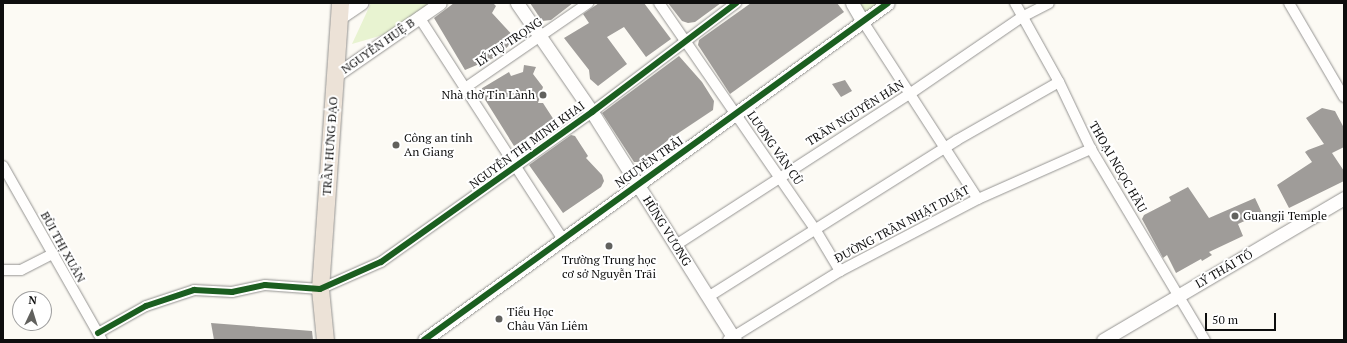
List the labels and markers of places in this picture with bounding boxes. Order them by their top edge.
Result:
place label: Nhà thờ Tin Lành [442,88,535,102]
marker: Nhà thờ Tin Lành [538,90,548,100]
place label: Công an tỉnh An Giang [404,131,472,159]
marker: Công an tỉnh An Giang [391,140,401,150]
place label: Guangji Temple [1243,209,1327,223]
marker: Guangji Temple [1230,211,1240,221]
marker: Trường Trung học cơ sở Nguyễn Trãi [604,241,614,251]
place label: Trường Trung học cơ sở Nguyễn Trãi [562,253,656,281]
place label: Tiểu Học Châu Văn Liêm [507,305,588,333]
marker: Tiểu Học Châu Văn Liêm [494,314,504,324]

